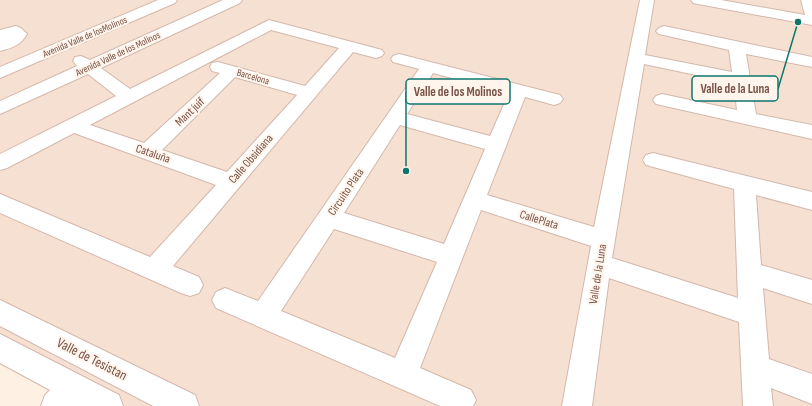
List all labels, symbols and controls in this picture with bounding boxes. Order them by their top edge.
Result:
street label: Avenida Valle de losMolinos [40,14,129,61]
street label: Avenida Valle de los Molinos [73,29,163,79]
street label: Barcelona [235,67,271,87]
callout: Valle de la Luna [692,76,778,101]
callout: Valle de los Molinos [406,79,510,104]
text: Valle de la Luna [700,81,770,97]
text: Valle de los Molinos [414,84,502,100]
street label: Mant juif [172,94,208,130]
street label: Calle Obsidiana [225,131,277,187]
street label: Cataluña [134,141,173,167]
street label: Circuito Plata [325,165,368,219]
street label: CallePlata [518,207,561,233]
street label: Valle de la Luna [586,243,610,305]
street label: Valle de Tesistan [54,334,130,384]

